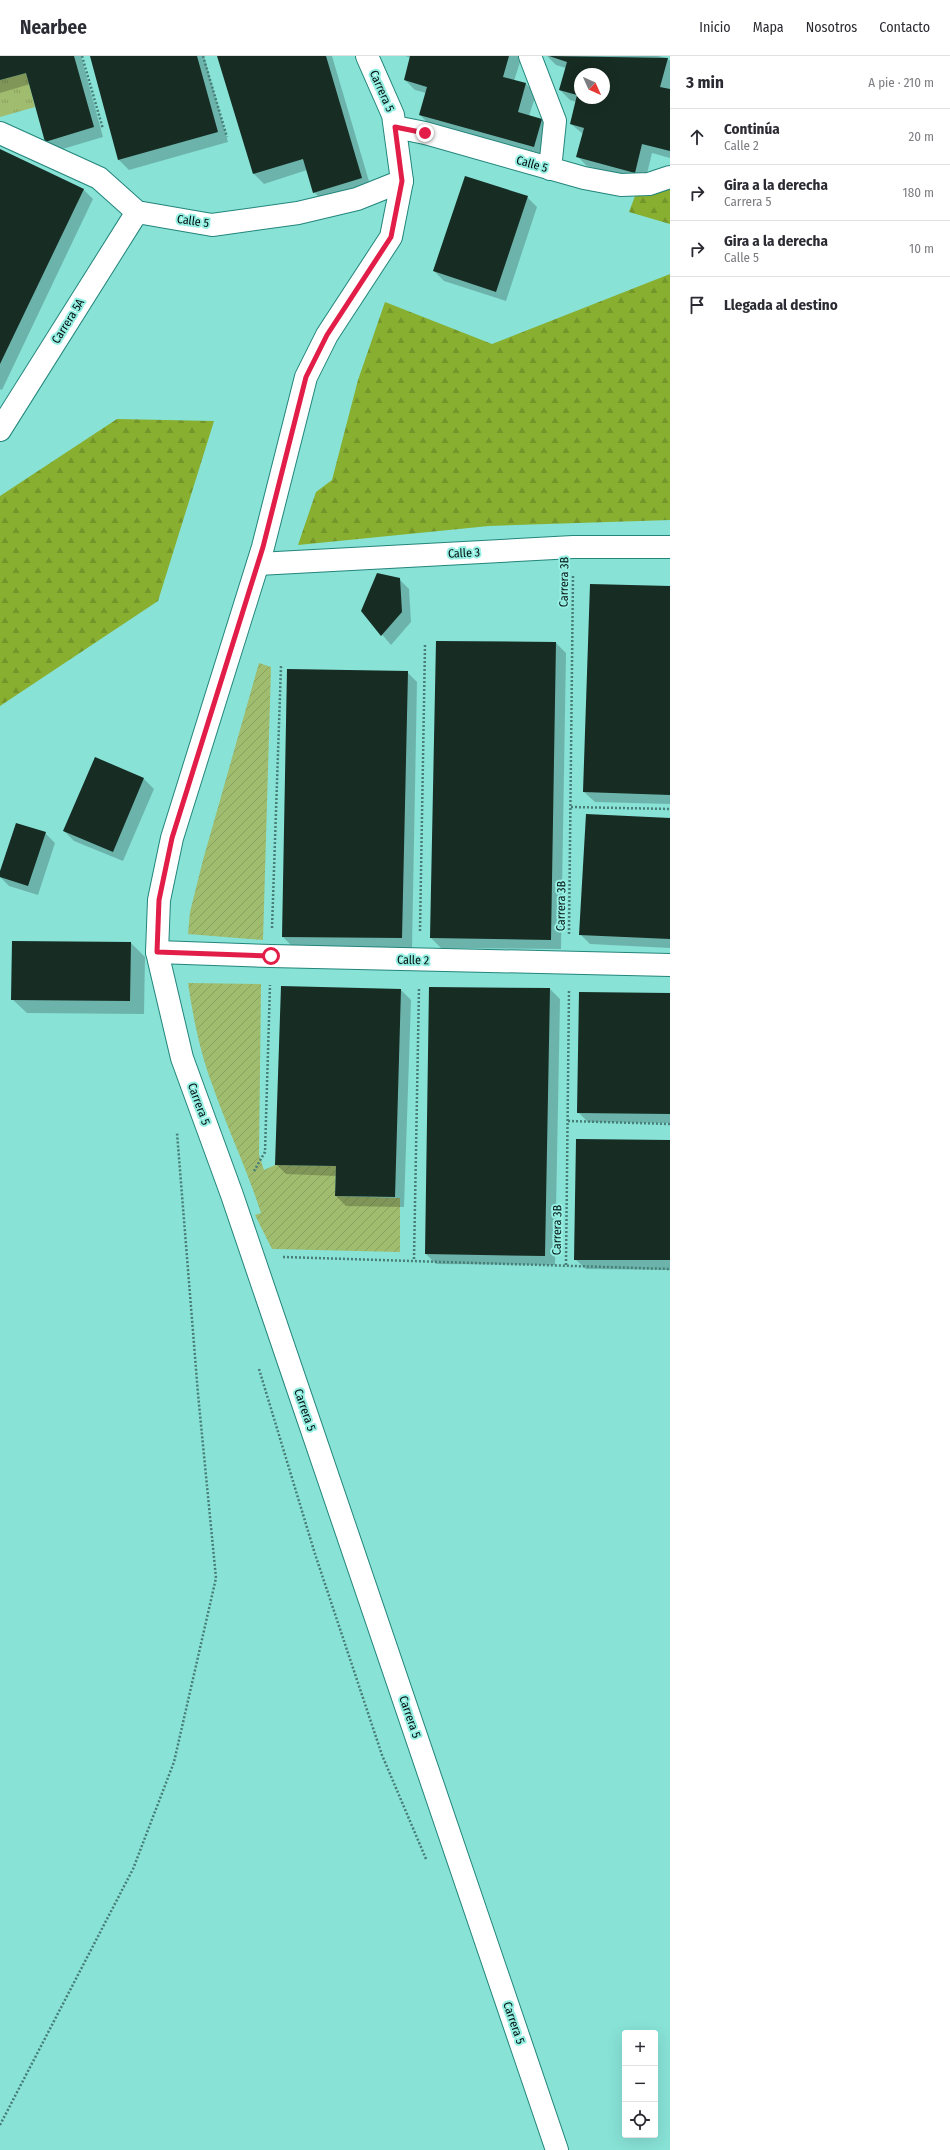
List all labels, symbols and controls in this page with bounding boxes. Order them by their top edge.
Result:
text: Nearbee [20,16,87,39]
text: Inicio [699,19,731,36]
text: Mapa [753,19,784,36]
text: Nosotros [806,19,857,36]
text: Contacto [879,19,930,36]
street label: Carrera 5 [367,68,398,114]
north arrow [574,68,610,104]
text: 3 min [686,72,724,93]
text: A pie · 210 m [868,75,934,90]
text: Continúa [724,120,780,138]
route end [416,124,434,142]
icon: ahead [686,126,708,148]
text: 20 m [908,129,934,144]
text: Calle 2 [724,138,759,153]
street label: Calle 5 [515,153,550,175]
text: Gira a la derecha [724,176,828,194]
icon: right [686,182,708,204]
text: 180 m [903,185,934,200]
text: Carrera 5 [724,194,772,209]
street label: Calle 5 [176,212,210,230]
text: Gira a la derecha [724,232,828,250]
icon: right [686,238,708,260]
text: 10 m [909,241,934,256]
text: Calle 5 [724,250,759,265]
icon: arrive [686,294,708,316]
street label: Carrera 5A [49,295,88,346]
text: Llegada al destino [724,296,838,314]
street label: Calle 3 [448,545,480,561]
street label: Carrera 3B [557,556,571,607]
street label: Carrera 3B [554,880,568,931]
route start [262,947,280,965]
street label: Calle 2 [397,953,429,967]
street label: Carrera 5 [185,1081,213,1127]
street label: Carrera 3B [550,1204,564,1255]
street label: Carrera 5 [291,1387,319,1433]
street label: Carrera 5 [396,1694,424,1740]
street label: Carrera 5 [500,2000,528,2046]
map controls [622,2030,658,2138]
button: + [622,2030,658,2066]
button: − [622,2066,658,2102]
button: locate [622,2102,658,2138]

